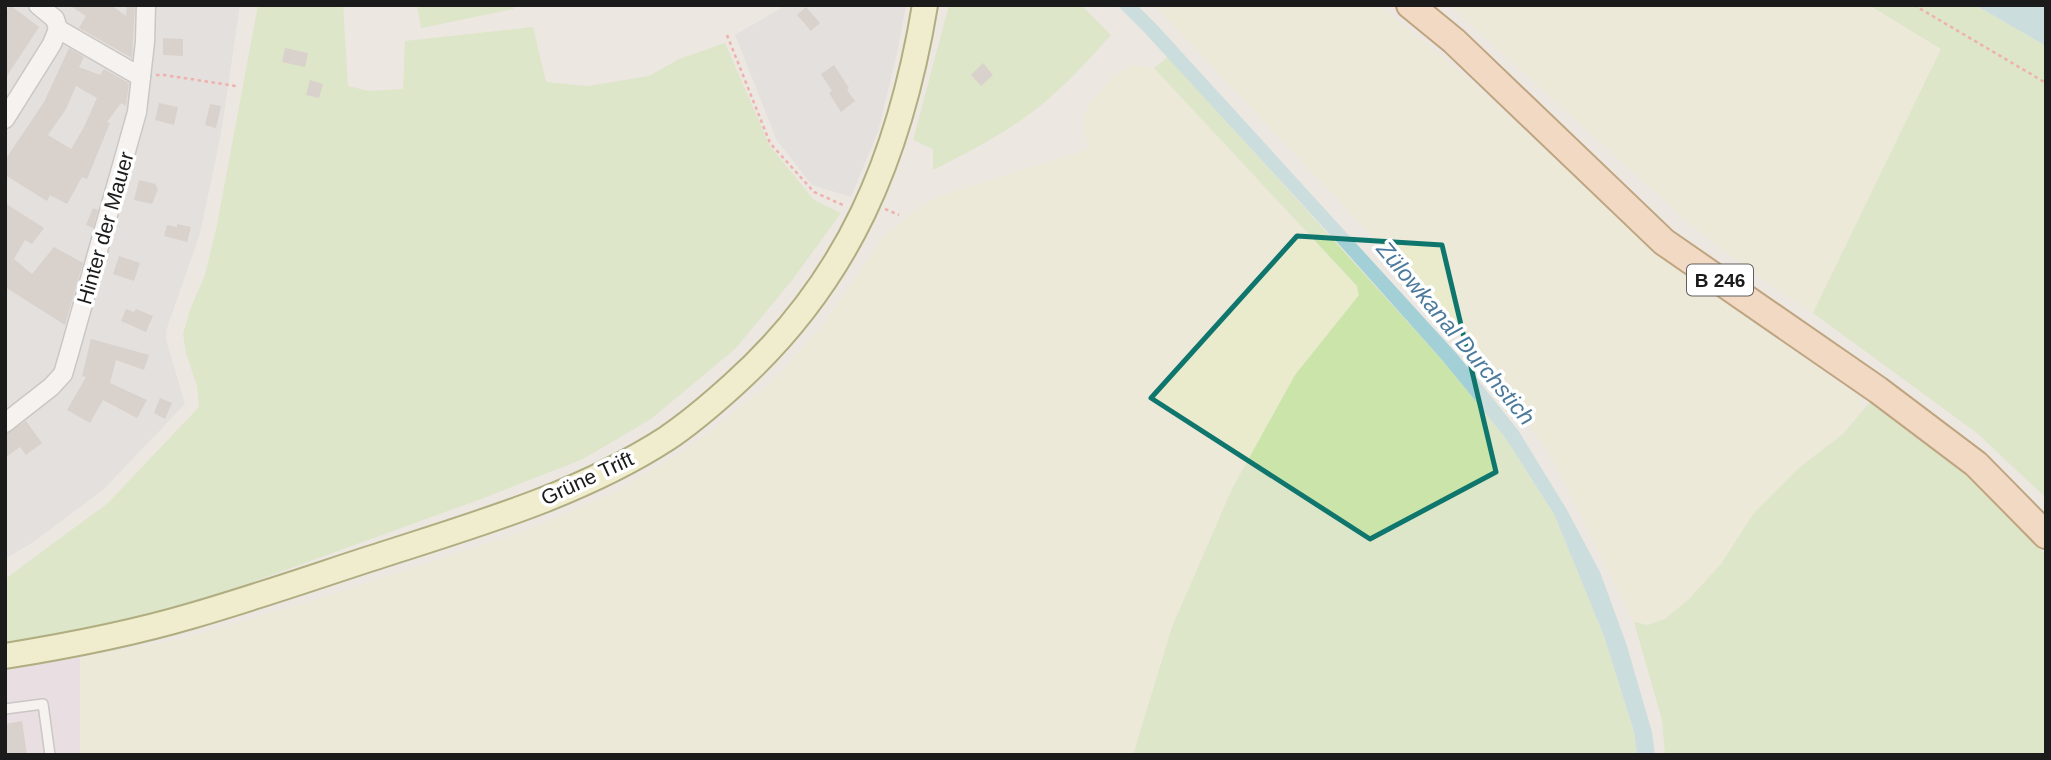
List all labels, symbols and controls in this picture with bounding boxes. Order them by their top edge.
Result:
street label: Hinter der Mauer [72,149,138,307]
water label: Zülowkanal Durchstich [1371,235,1540,430]
road number: B 246 [1687,264,1753,296]
street label: Grüne Trift [537,447,637,509]

